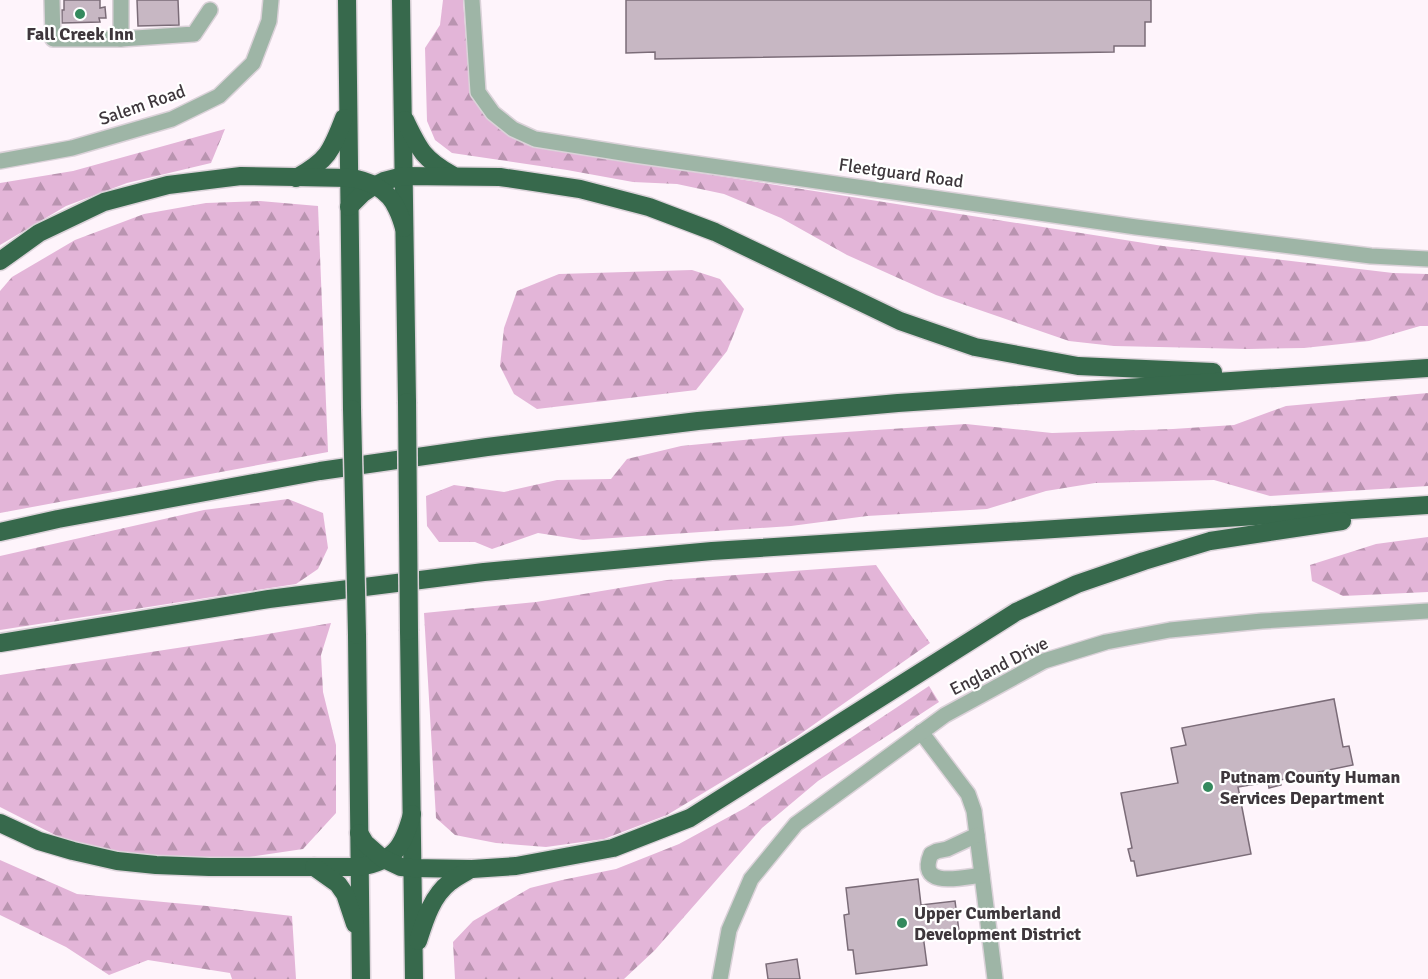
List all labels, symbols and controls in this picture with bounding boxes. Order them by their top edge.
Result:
marker: Fall Creek Inn [73,7,87,21]
place label: Fall Creek Inn [26,23,134,45]
street label: Salem Road [96,80,188,130]
street label: Fleetguard Road [837,153,965,193]
street label: England Drive [946,632,1052,700]
place label: Putnam County Human Services Department [1220,766,1400,809]
marker: Putnam County Human Services Department [1201,780,1215,794]
place label: Upper Cumberland Development District [914,902,1081,945]
marker: Upper Cumberland Development District [895,916,909,930]

